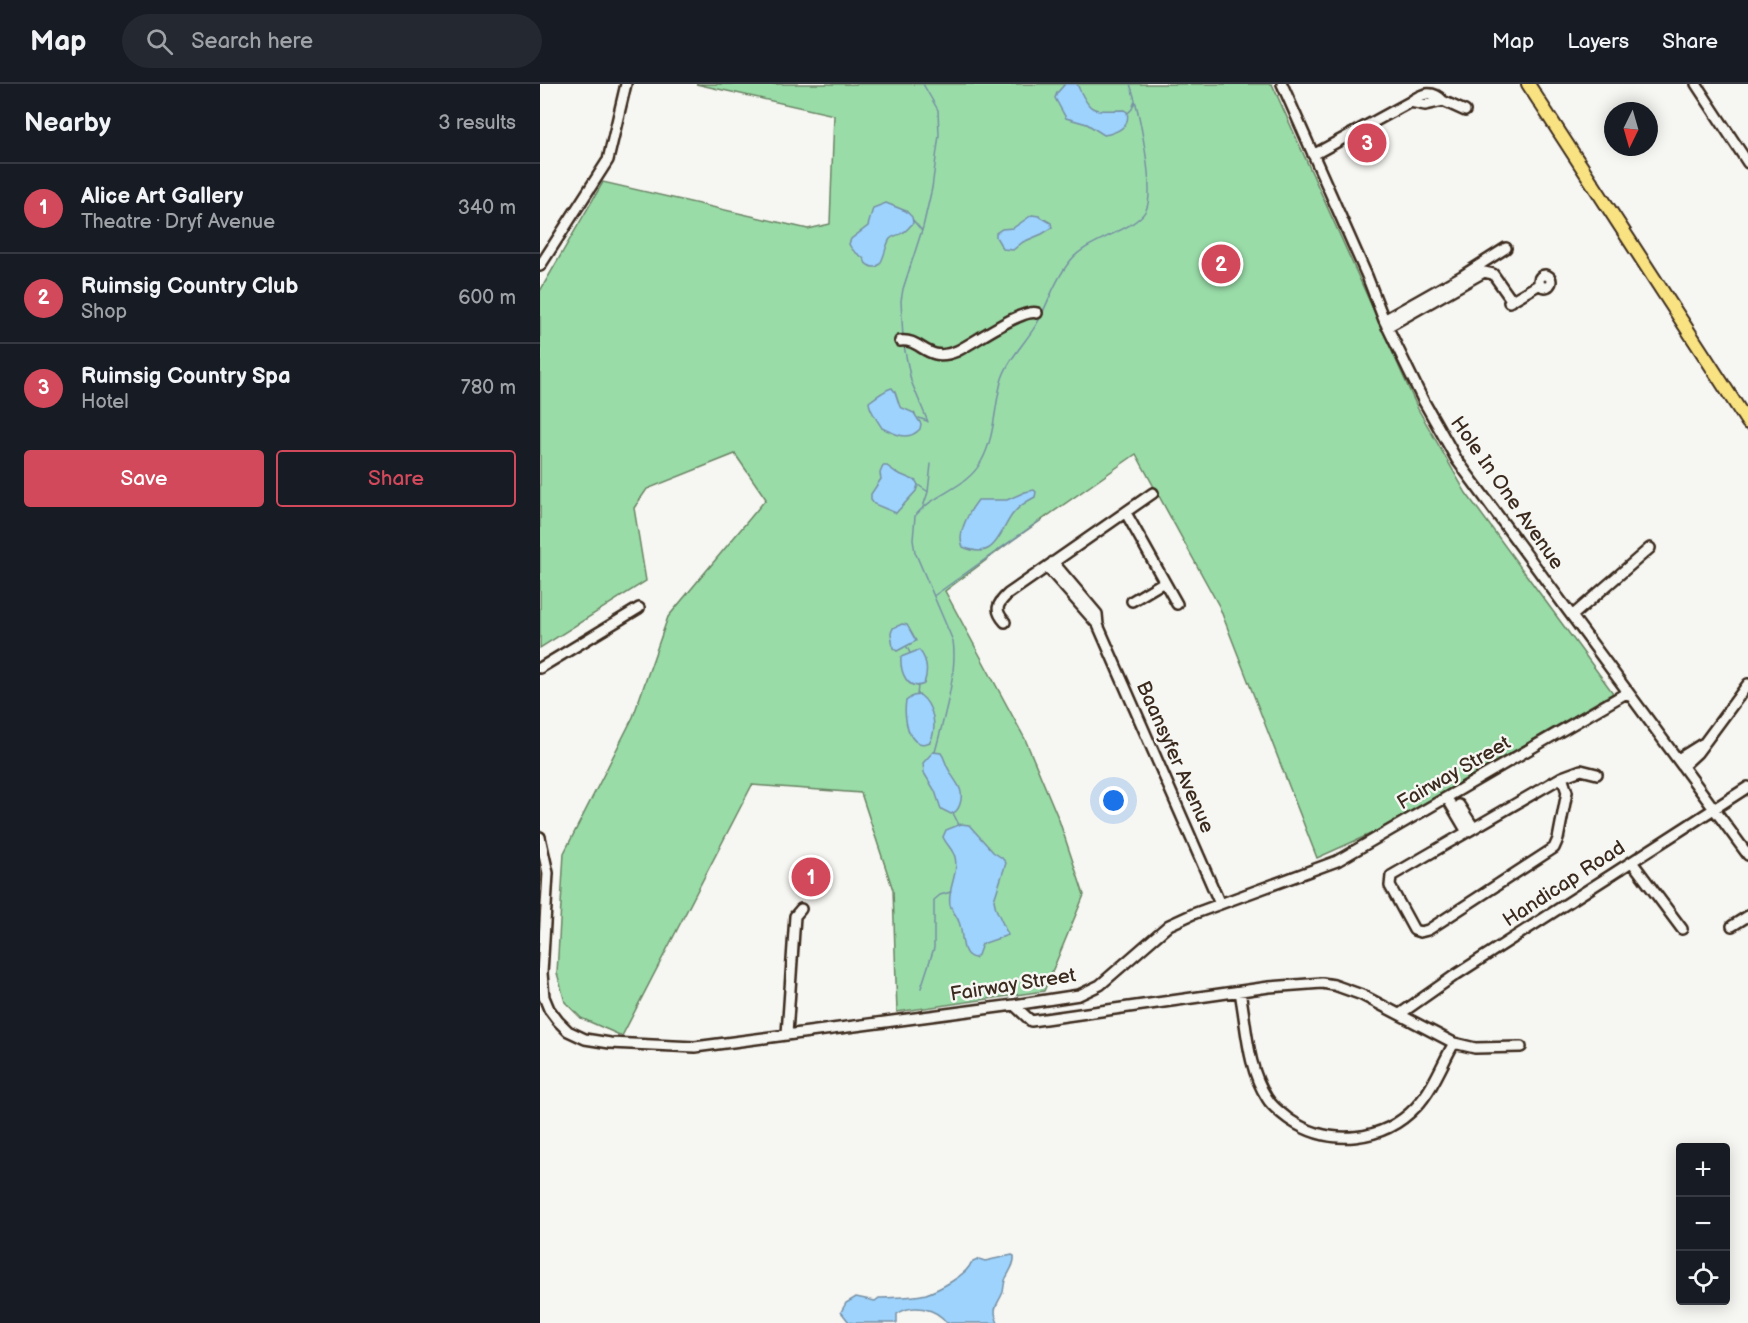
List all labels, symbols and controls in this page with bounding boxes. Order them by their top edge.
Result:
search box [122,14,542,68]
text: Map [30,25,86,58]
icon: search [143,25,176,58]
text: Search here [191,28,313,55]
text: Map [1492,29,1534,54]
text: Layers [1567,29,1629,54]
text: Share [1662,29,1718,54]
north arrow [1604,102,1658,156]
text: Nearby [24,108,111,139]
text: 3 results [438,111,516,135]
pin: 3 [1348,120,1386,166]
text: Alice Art Gallery [81,183,243,210]
text: 1 [39,196,48,220]
text: 340 m [458,196,516,220]
text: Theatre · Dryf Avenue [81,210,275,234]
pin: 2 [1202,242,1240,286]
text: Ruimsig Country Club [81,273,298,300]
text: 2 [38,286,49,310]
text: 600 m [458,286,516,310]
text: Shop [81,300,127,324]
text: Ruimsig Country Spa [81,363,291,390]
text: 3 [38,376,49,400]
text: 780 m [461,376,516,400]
text: Hotel [81,390,129,414]
street label: Hole In One Avenue [1445,412,1569,574]
button: Save [24,450,264,507]
button: Share [276,450,516,507]
street label: Baansyfer Avenue [1131,677,1219,837]
street label: Fairway Street [1393,731,1515,815]
your location [1099,786,1128,815]
street label: Handicap Road [1498,836,1630,932]
pin: 1 [792,854,830,900]
street label: Fairway Street [948,963,1078,1007]
map controls [1676,1143,1730,1305]
button: + [1676,1143,1730,1197]
button: − [1676,1197,1730,1251]
button: locate [1676,1251,1730,1305]

